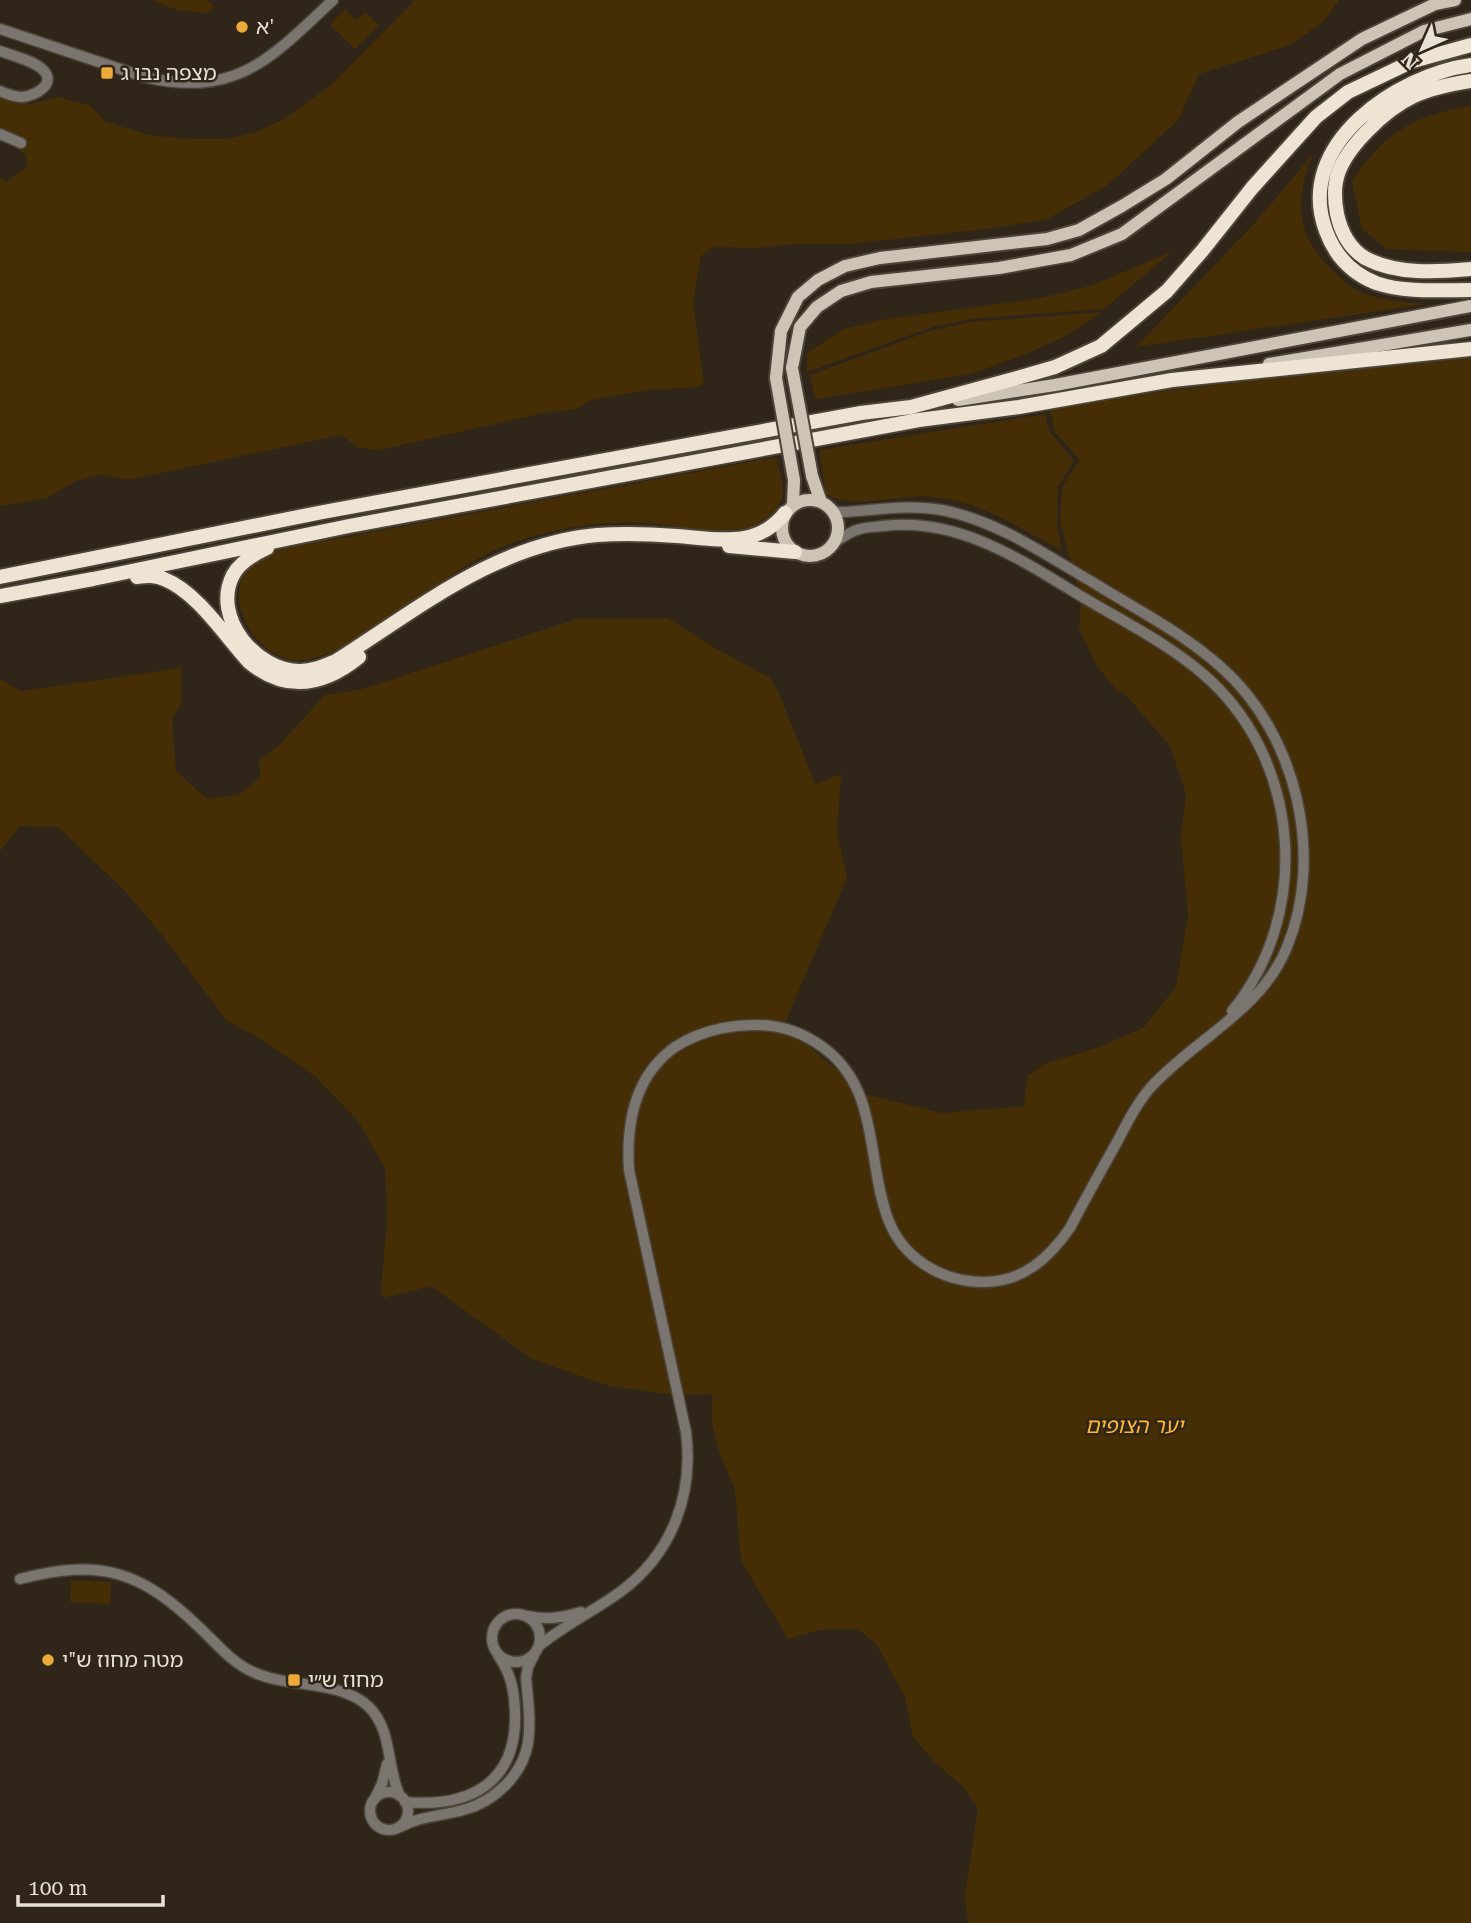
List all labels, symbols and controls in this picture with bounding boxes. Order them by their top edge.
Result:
north arrow [1387,14,1457,84]
place label: א' [256,15,274,39]
marker: א' [234,19,250,35]
text: N [1397,47,1424,74]
place label: מצפה נבו ג [121,61,217,85]
marker: מצפה נבו ג [99,65,115,81]
park label: יער הצופים [1085,1414,1185,1438]
place label: מטה מחוז ש"י [62,1648,184,1672]
marker: מטה מחוז ש"י [40,1652,56,1668]
place label: מחוז ש״י [308,1668,384,1692]
marker: מחוז ש״י [286,1672,302,1688]
scale bar [18,1864,163,1908]
text: 100 m [28,1876,88,1900]

